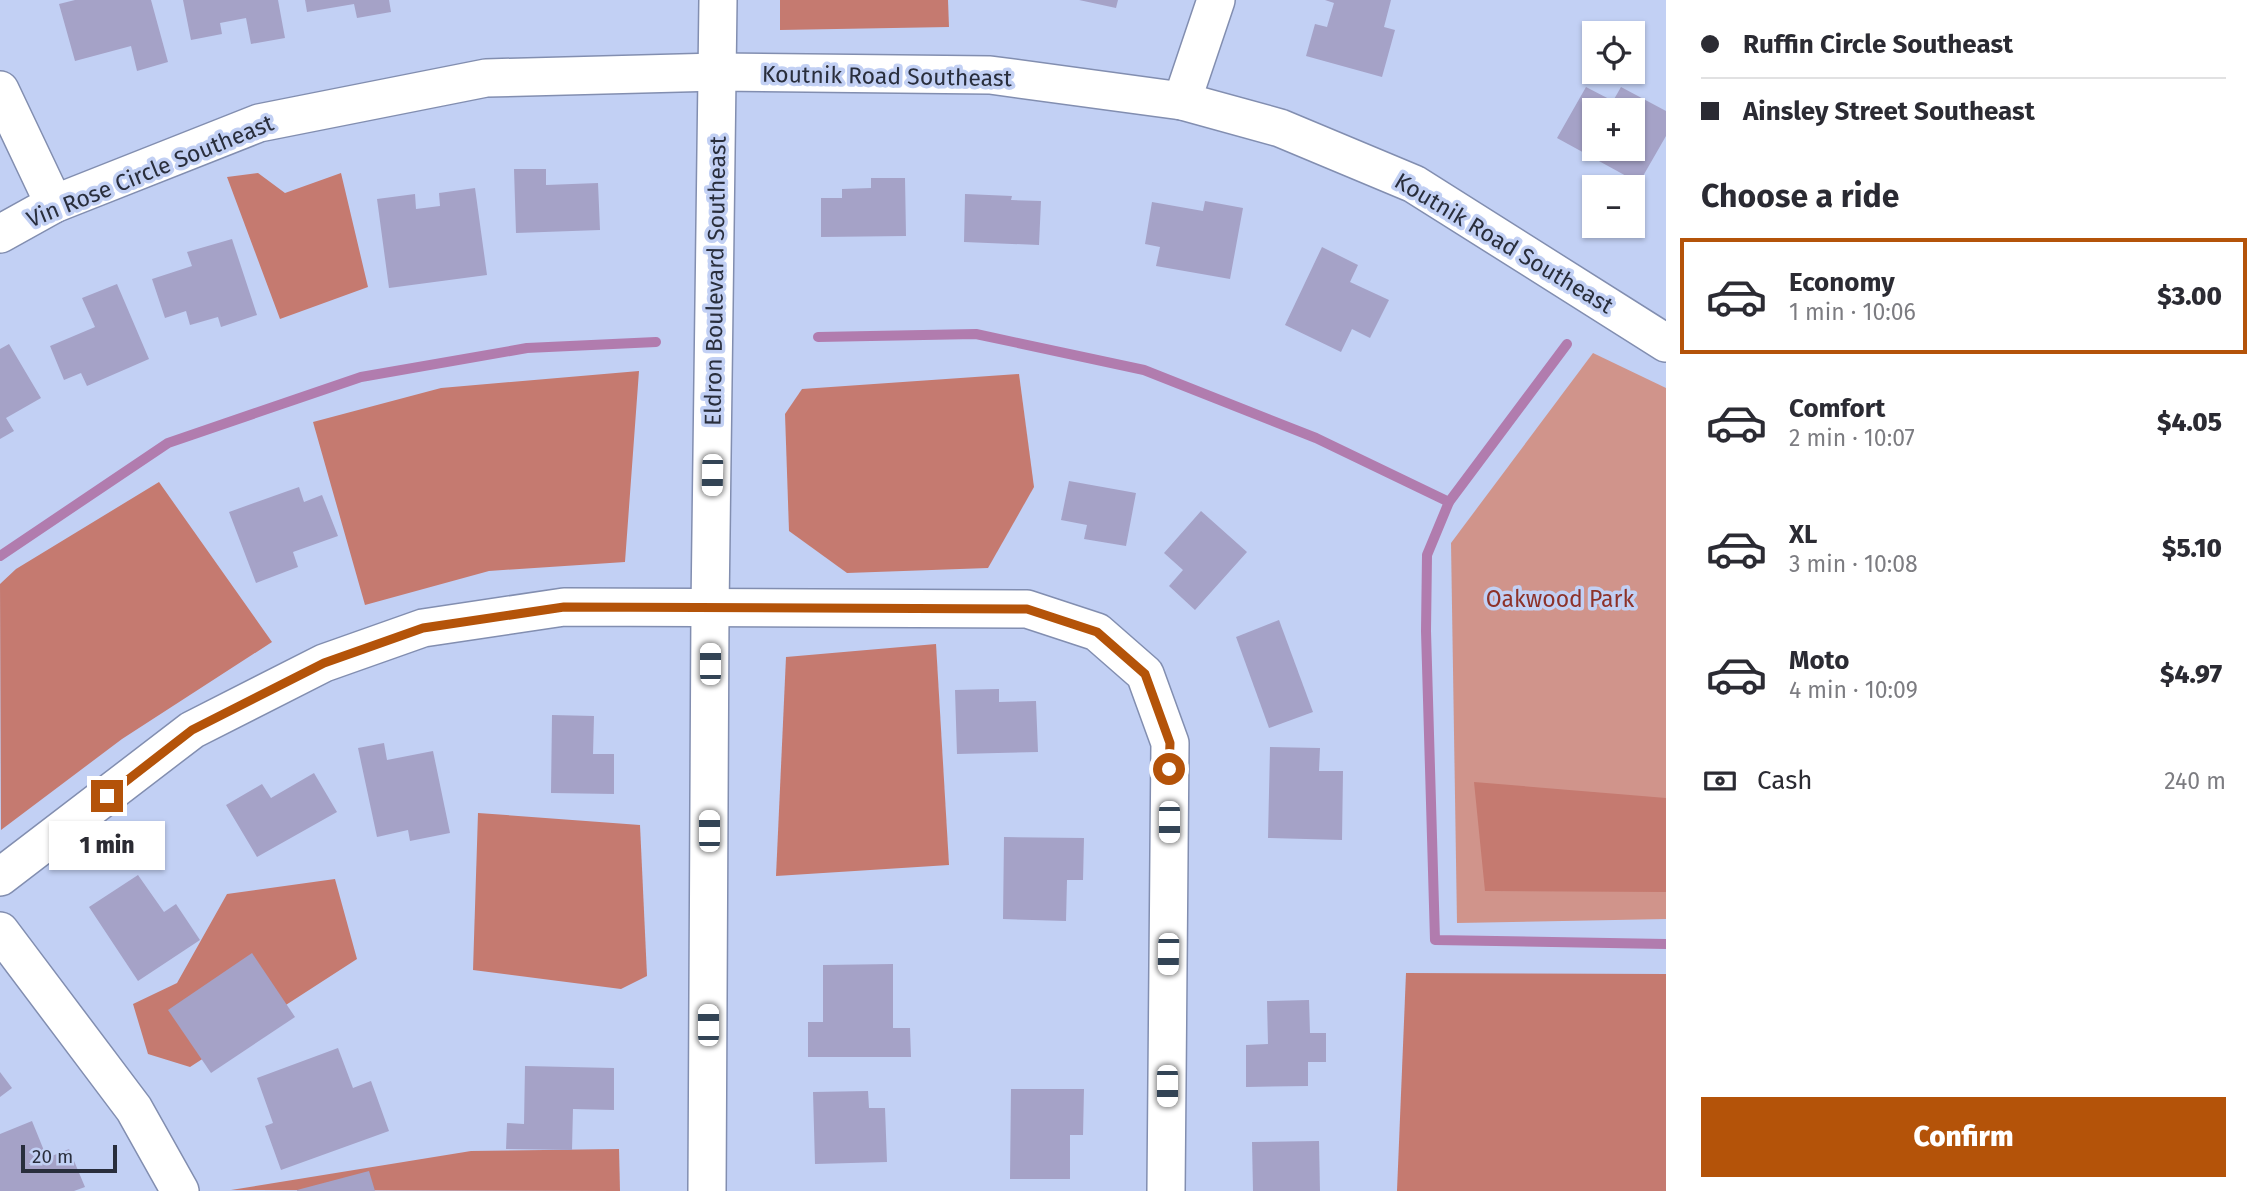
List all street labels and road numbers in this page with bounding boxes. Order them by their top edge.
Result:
street label: Koutnik Road Southeast [762,60,1013,92]
street label: Vin Rose Circle Southeast [22,108,278,233]
street label: Eldron Boulevard Southeast [698,135,732,426]
street label: Koutnik Road Southeast [1390,167,1619,320]

